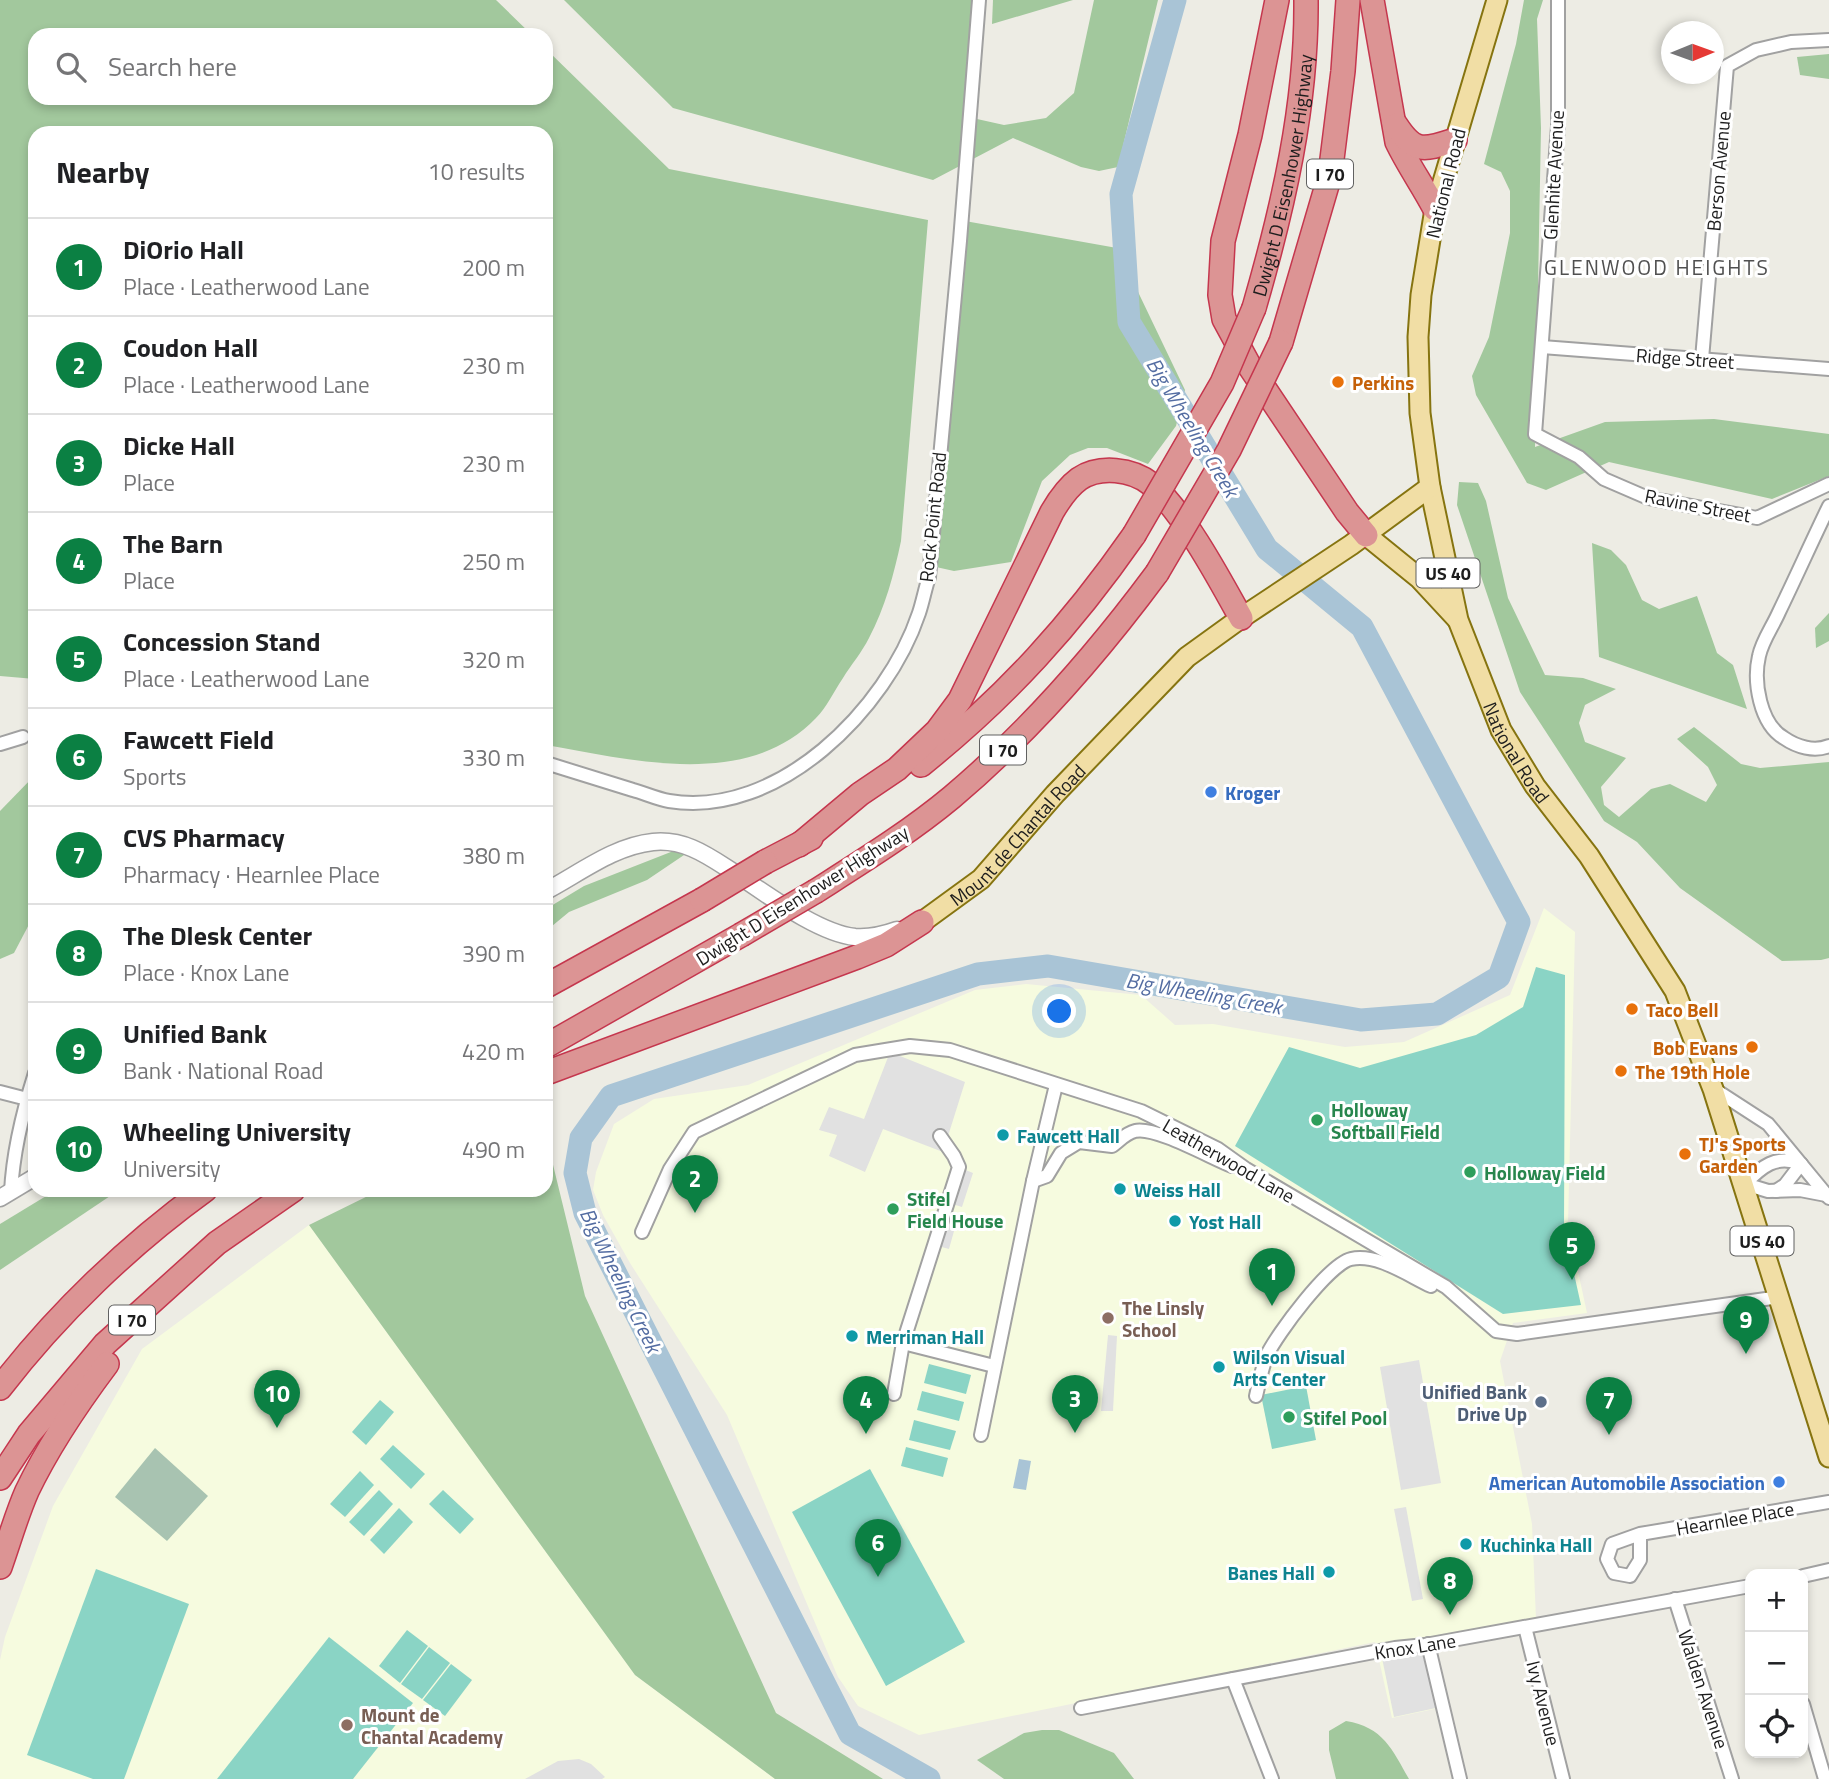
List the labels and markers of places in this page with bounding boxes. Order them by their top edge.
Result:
place label: Perkins [1352,368,1414,397]
marker: Perkins [1330,374,1346,390]
place label: Kroger [1225,778,1280,807]
marker: Kroger [1203,784,1219,800]
place label: Taco Bell [1646,995,1719,1024]
marker: Taco Bell [1624,1001,1640,1017]
place label: Bob Evans [1653,1033,1738,1062]
marker: Bob Evans [1744,1039,1760,1055]
place label: The 19th Hole [1635,1057,1750,1086]
marker: The 19th Hole [1613,1063,1629,1079]
place label: Holloway Softball Field [1331,1095,1440,1146]
marker: Holloway Softball Field [1309,1112,1325,1128]
place label: Fawcett Hall [1017,1121,1120,1150]
marker: Fawcett Hall [995,1127,1011,1143]
place label: TJ's Sports Garden [1699,1129,1786,1180]
marker: TJ's Sports Garden [1677,1146,1693,1162]
pin: 2 [672,1155,718,1213]
place label: Holloway Field [1484,1158,1605,1187]
marker: Holloway Field [1462,1164,1478,1180]
place label: Weiss Hall [1134,1175,1221,1204]
marker: Weiss Hall [1112,1181,1128,1197]
place label: Stifel Field House [907,1184,1004,1235]
marker: Stifel Field House [885,1201,901,1217]
place label: Yost Hall [1189,1207,1261,1236]
marker: Yost Hall [1167,1213,1183,1229]
pin: 5 [1549,1222,1595,1280]
pin: 1 [1249,1248,1295,1306]
place label: The Linsly School [1122,1293,1205,1344]
pin: 9 [1723,1296,1769,1354]
marker: The Linsly School [1100,1310,1116,1326]
place label: Merriman Hall [866,1322,984,1351]
marker: Merriman Hall [844,1328,860,1344]
place label: Wilson Visual Arts Center [1233,1342,1345,1393]
marker: Wilson Visual Arts Center [1211,1359,1227,1375]
pin: 10 [254,1370,300,1428]
pin: 3 [1052,1375,1098,1433]
pin: 4 [843,1376,889,1434]
place label: Unified Bank Drive Up [1422,1377,1527,1428]
pin: 7 [1586,1377,1632,1435]
marker: Unified Bank Drive Up [1533,1394,1549,1410]
place label: Stifel Pool [1303,1403,1387,1432]
marker: Stifel Pool [1281,1409,1297,1425]
place label: American Automobile Association [1489,1468,1765,1497]
marker: American Automobile Association [1771,1474,1787,1490]
pin: 6 [855,1519,901,1577]
place label: Kuchinka Hall [1480,1530,1592,1559]
marker: Kuchinka Hall [1458,1536,1474,1552]
pin: 8 [1427,1557,1473,1615]
place label: Banes Hall [1228,1558,1315,1587]
marker: Banes Hall [1321,1564,1337,1580]
place label: Mount de Chantal Academy [361,1700,503,1751]
marker: Mount de Chantal Academy [339,1717,355,1733]

